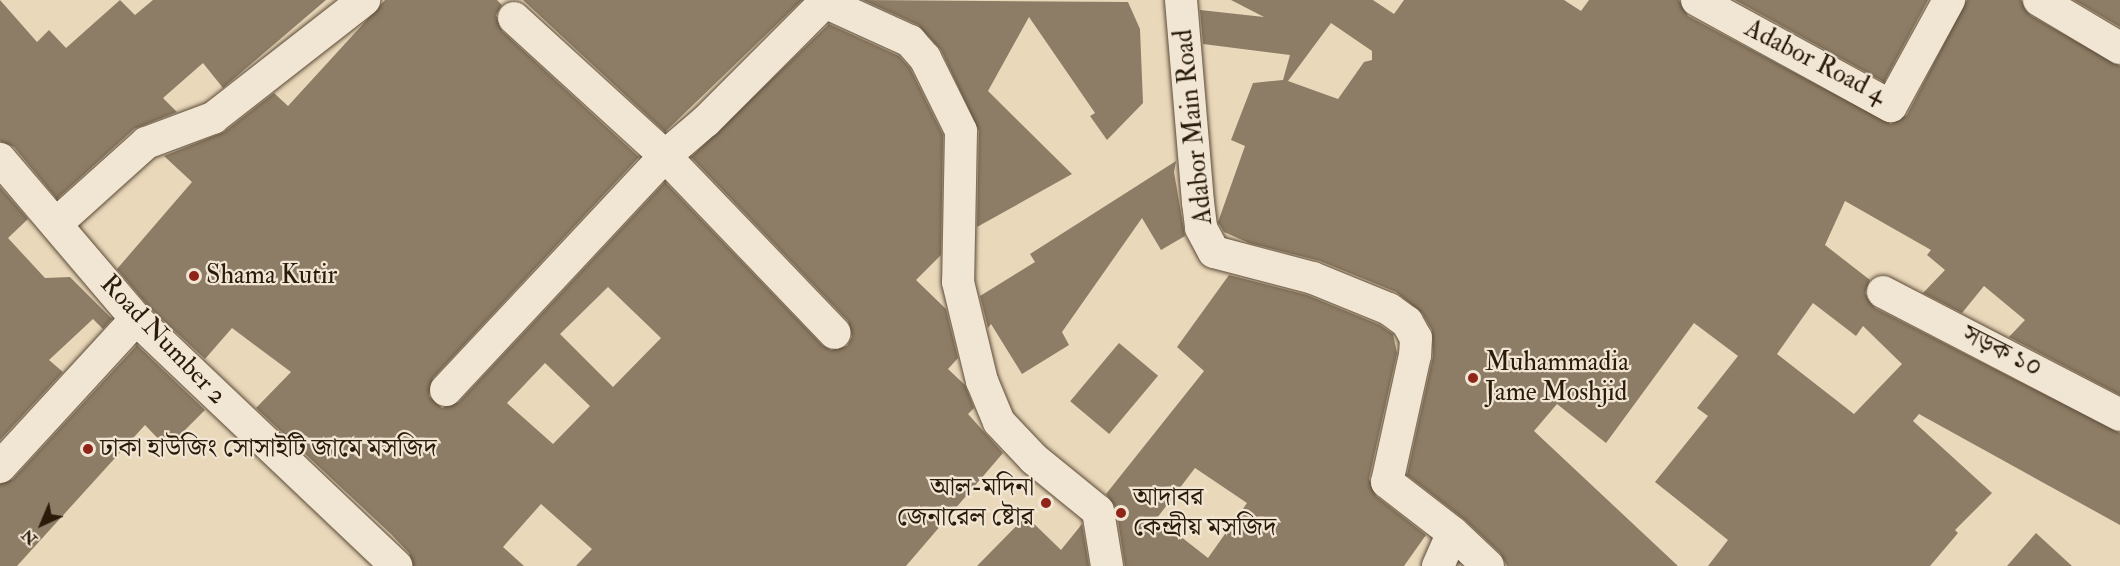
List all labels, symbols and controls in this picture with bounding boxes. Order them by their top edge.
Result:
street label: Adabor Road 4 [1739,13,1891,111]
street label: Adabor Main Road [1168,28,1220,226]
place label: Shama Kutir [206,260,337,292]
street label: Road Number 2 [93,269,233,411]
marker: Shama Kutir [187,269,201,283]
street label: সড়ক ১০ [1957,319,2047,385]
place label: Muhammadia Jame Moshjid [1485,347,1629,408]
marker: Muhammadia Jame Moshjid [1466,371,1480,385]
place label: ঢাকা হাউজিং সোসাইটি জামে মসজিদ [100,433,437,465]
marker: ঢাকা হাউজিং সোসাইটি জামে মসজিদ [81,442,95,456]
place label: আল-মদিনা জেনারেল ষ্টোর [897,472,1034,534]
place label: আদাবর কেন্দ্রীয় মসজিদ [1133,482,1276,544]
north arrow [12,494,72,554]
marker: আল-মদিনা জেনারেল ষ্টোর [1039,496,1053,510]
marker: আদাবর কেন্দ্রীয় মসজিদ [1114,506,1128,520]
text: N [17,525,42,549]

